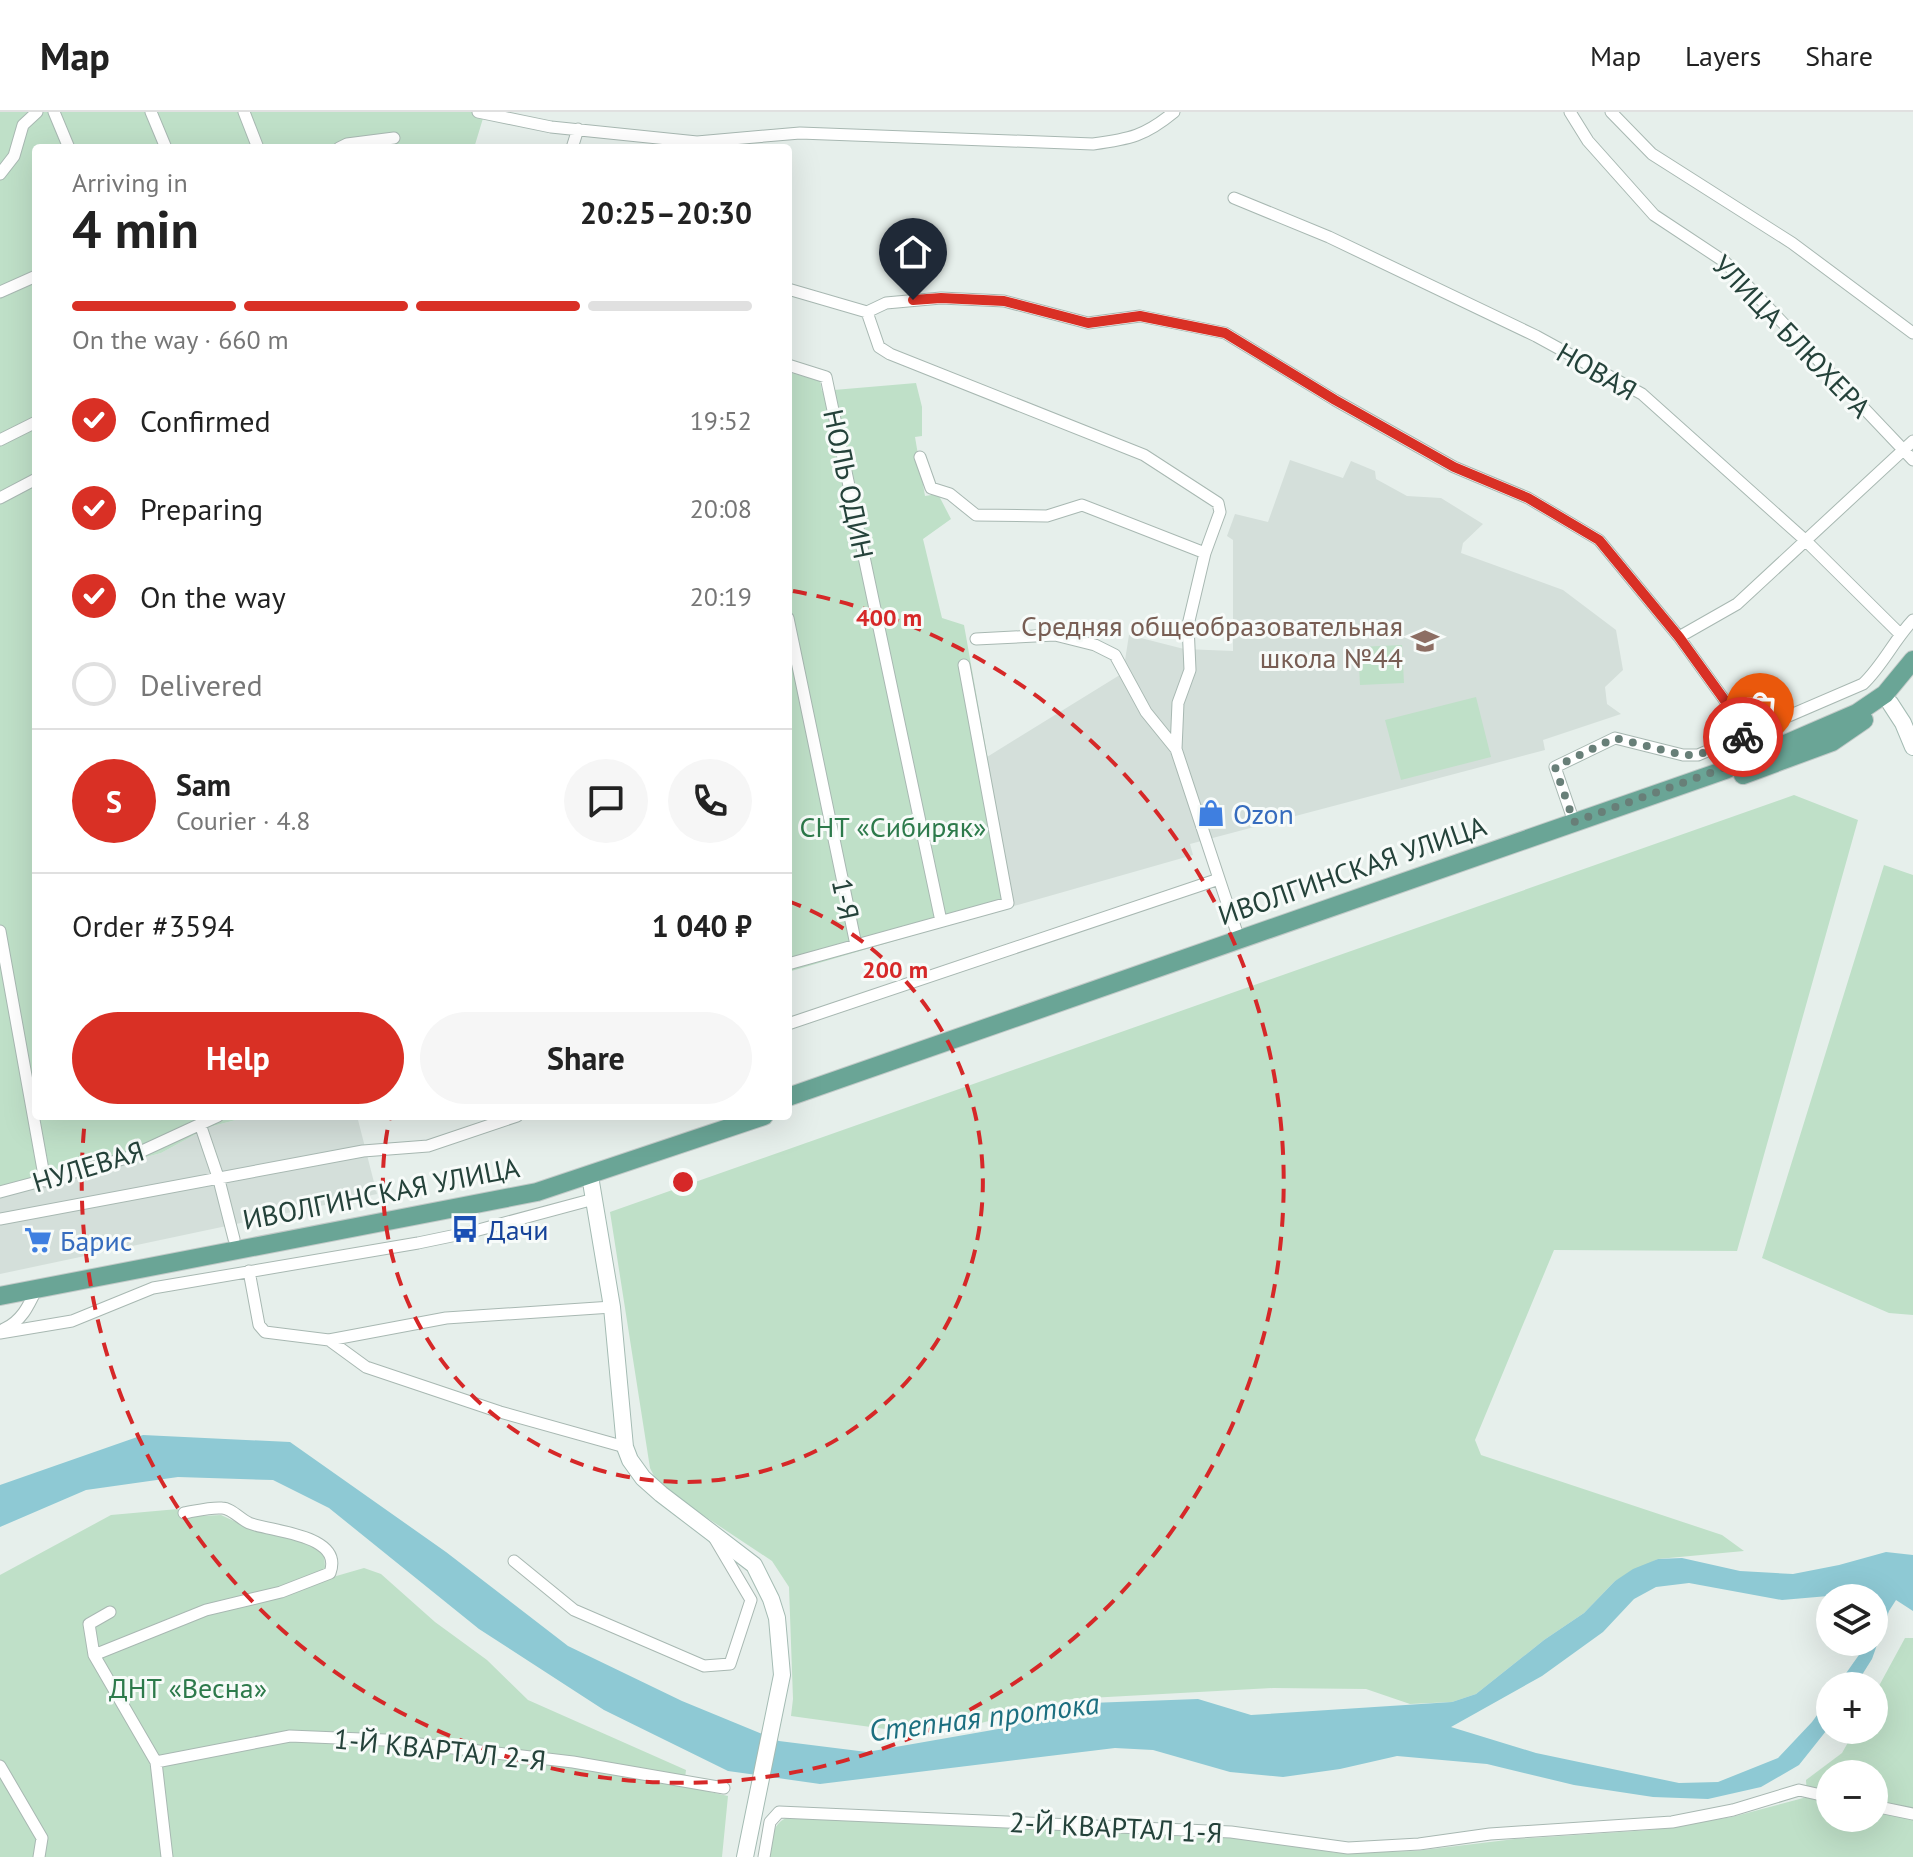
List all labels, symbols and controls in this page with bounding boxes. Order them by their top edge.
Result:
text: Map [40,31,110,80]
text: Map [1590,37,1641,74]
text: Layers [1685,37,1761,74]
text: Share [1805,37,1873,74]
text: Arriving in [72,166,188,199]
text: 20:25–20:30 [580,193,752,232]
text: 4 min [72,195,199,262]
pin [879,218,947,300]
icon: home [891,230,935,274]
street label: УЛИЦА БЛЮХЕРА [1705,247,1880,426]
text: On the way · 660 m [72,323,289,356]
street label: НОВАЯ [1550,333,1644,409]
icon: check [72,398,116,442]
text: Confirmed [140,401,271,440]
text: 19:52 [690,404,752,437]
street label: НОЛЬ ОДИН [815,406,883,562]
icon: check [72,486,116,530]
text: Preparing [140,489,263,528]
text: 20:08 [690,492,752,525]
icon: check [72,574,116,618]
text: On the way [140,577,286,616]
text: 20:19 [690,580,752,613]
text: 400 m [856,602,922,633]
place label: Средняя общеобразовательная школа №44 [1021,607,1403,676]
school or university icon: Средняя общеобразовательная школа №44 [1410,626,1440,656]
text: Delivered [140,665,263,704]
pin [1726,673,1794,755]
icon: bag [1738,685,1782,729]
courier [1703,697,1783,777]
icon: bike [1721,715,1765,759]
button: chat [564,759,648,843]
button: phone [668,759,752,843]
text: Sam [176,765,231,804]
text: S [106,782,122,821]
place label: Ozon [1233,795,1294,832]
shop icon: Ozon [1196,798,1226,828]
text: Courier · 4.8 [176,804,310,837]
street label: ИВОЛГИНСКАЯ УЛИЦА [1213,807,1491,933]
park label: СНТ «Сибиряк» [800,808,986,845]
street label: 1-Я [824,875,868,923]
text: Order #3594 [72,906,234,945]
text: 1 040 ₽ [652,906,752,945]
text: 200 m [862,954,928,985]
button: Help [72,1012,404,1104]
button: Share [420,1012,752,1104]
street label: НУЛЕВАЯ [28,1132,148,1200]
street label: ИВОЛГИНСКАЯ УЛИЦА [240,1148,523,1238]
centre of rings [669,1168,697,1196]
place label: Дачи [487,1211,549,1248]
bus stop icon: Дачи [450,1214,480,1244]
place label: Барис [60,1222,132,1259]
supermarket icon: Барис [23,1225,53,1255]
map controls [1816,1584,1888,1832]
button: layers [1816,1584,1888,1656]
park label: ДНТ «Весна» [109,1669,267,1706]
button: + [1816,1672,1888,1744]
water label: Степная протока [867,1682,1102,1749]
street label: 1-Й КВАРТАЛ 2-Я [332,1719,548,1779]
button: − [1816,1760,1888,1832]
street label: 2-Й КВАРТАЛ 1-Я [1009,1803,1223,1851]

